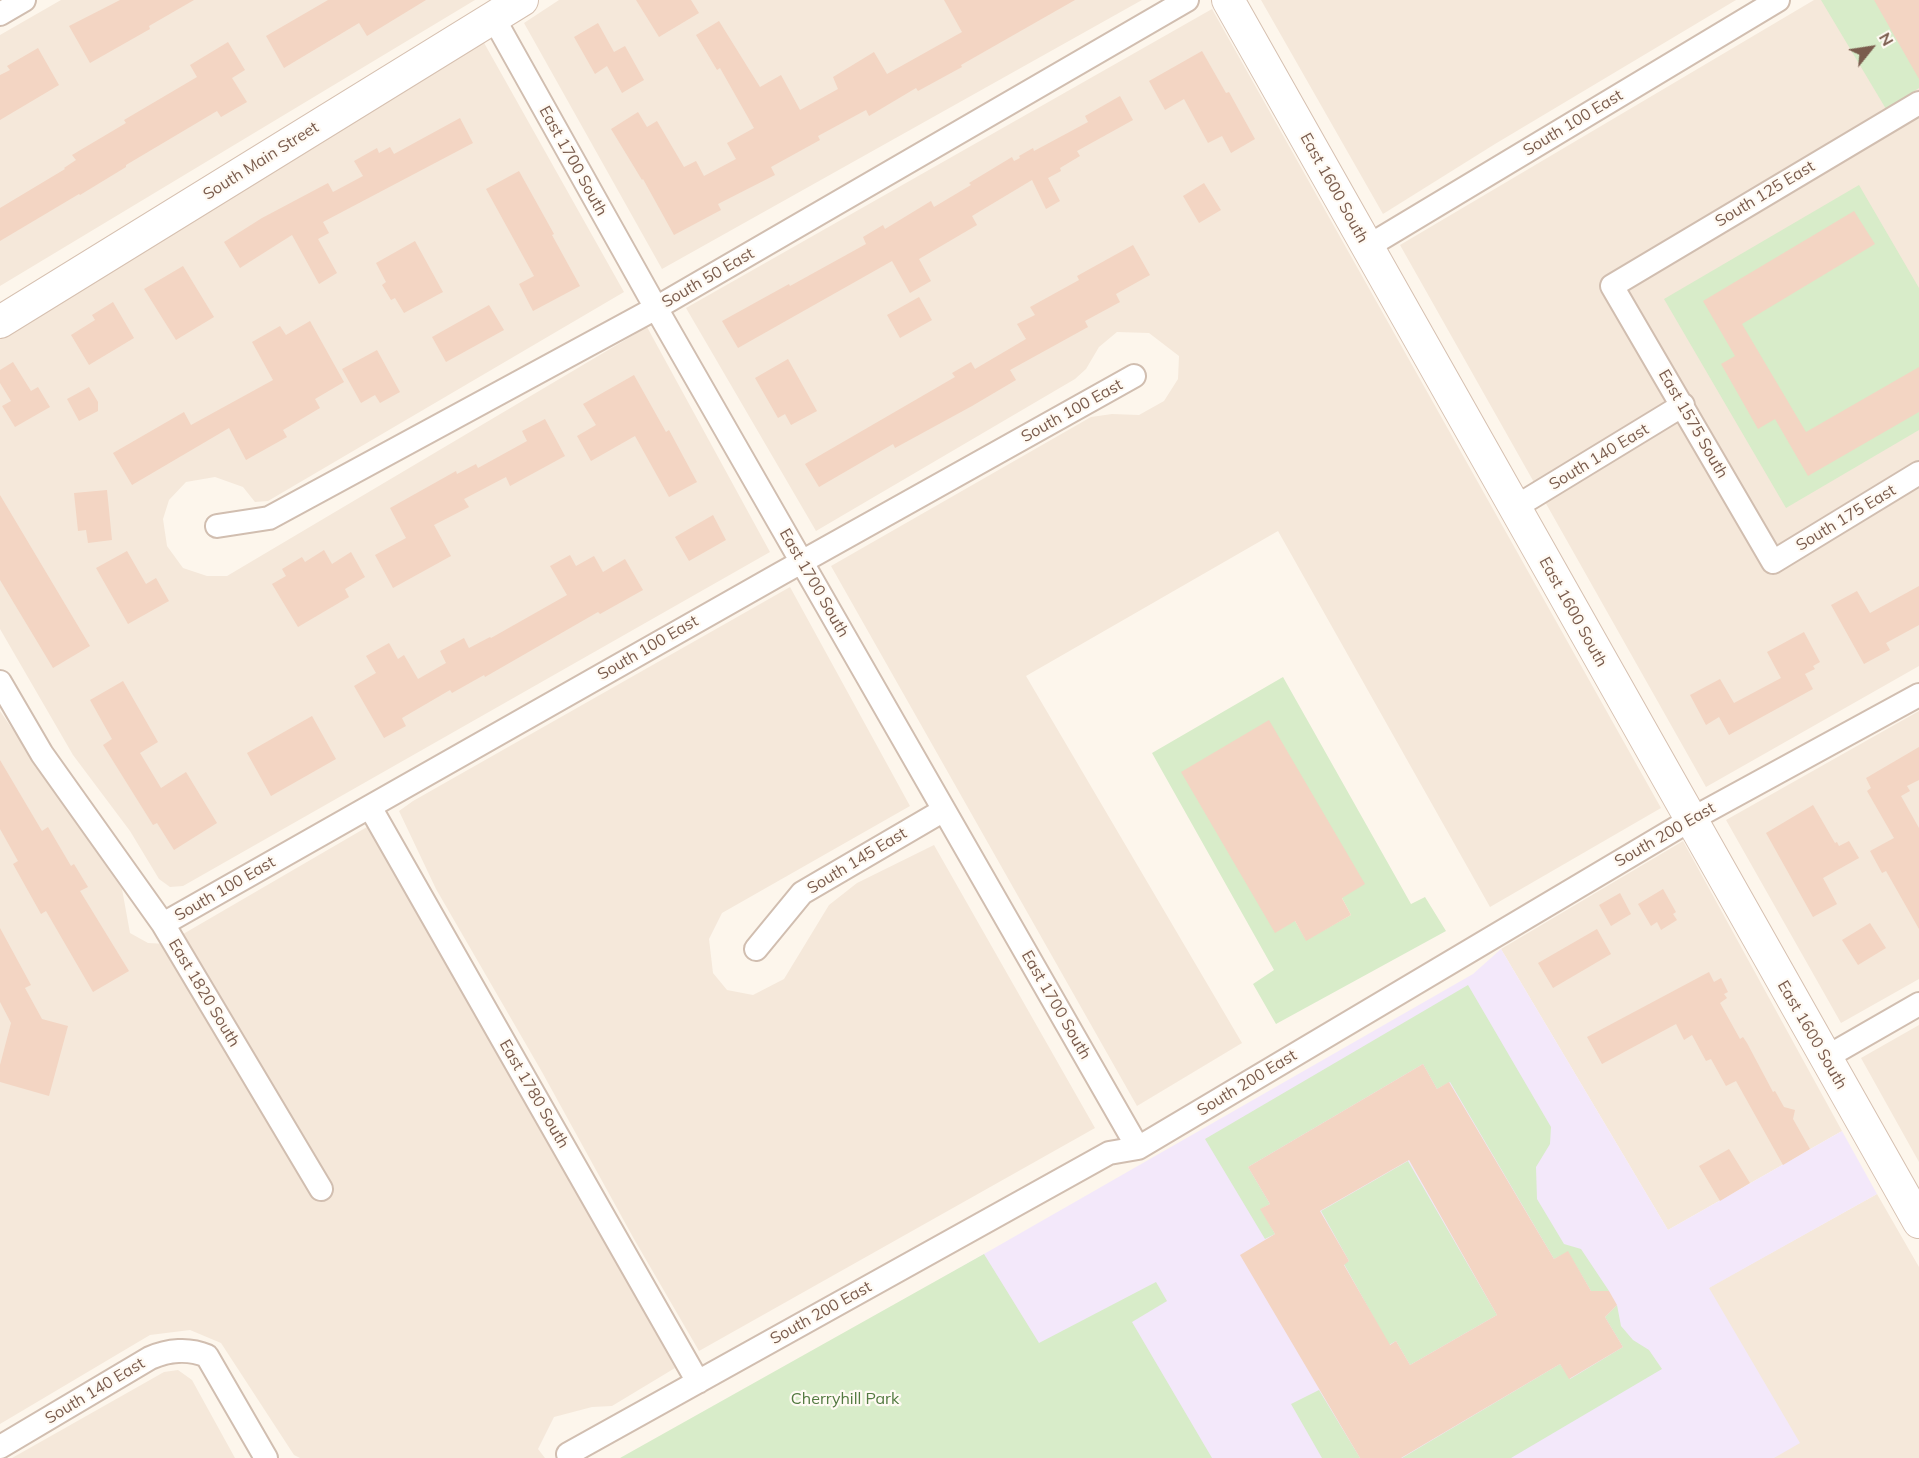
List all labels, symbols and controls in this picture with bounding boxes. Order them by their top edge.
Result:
north arrow [1841,18,1901,78]
text: N [1875,29,1898,49]
street label: South 100 East [1520,86,1626,160]
street label: East 1700 South [535,103,611,219]
street label: South Main Street [200,118,322,204]
street label: East 1600 South [1296,130,1372,246]
street label: South 125 East [1712,157,1818,231]
street label: South 50 East [659,244,757,312]
street label: East 1575 South [1654,366,1732,482]
street label: South 100 East [1018,375,1126,447]
street label: South 140 East [1546,420,1652,494]
street label: South 175 East [1793,481,1899,555]
street label: East 1700 South [775,525,853,641]
street label: East 1600 South [1535,554,1611,670]
street label: South 100 East [594,611,702,685]
street label: South 200 East [1611,798,1719,872]
street label: South 145 East [804,824,910,898]
street label: South 100 East [171,852,279,926]
street label: East 1820 South [164,936,244,1050]
street label: East 1700 South [1017,947,1095,1063]
street label: East 1600 South [1773,977,1851,1093]
street label: East 1780 South [495,1036,573,1152]
street label: South 200 East [1194,1046,1300,1120]
street label: South 200 East [767,1277,875,1349]
street label: South 140 East [42,1354,148,1428]
park label: Cherryhill Park [791,1389,899,1409]

